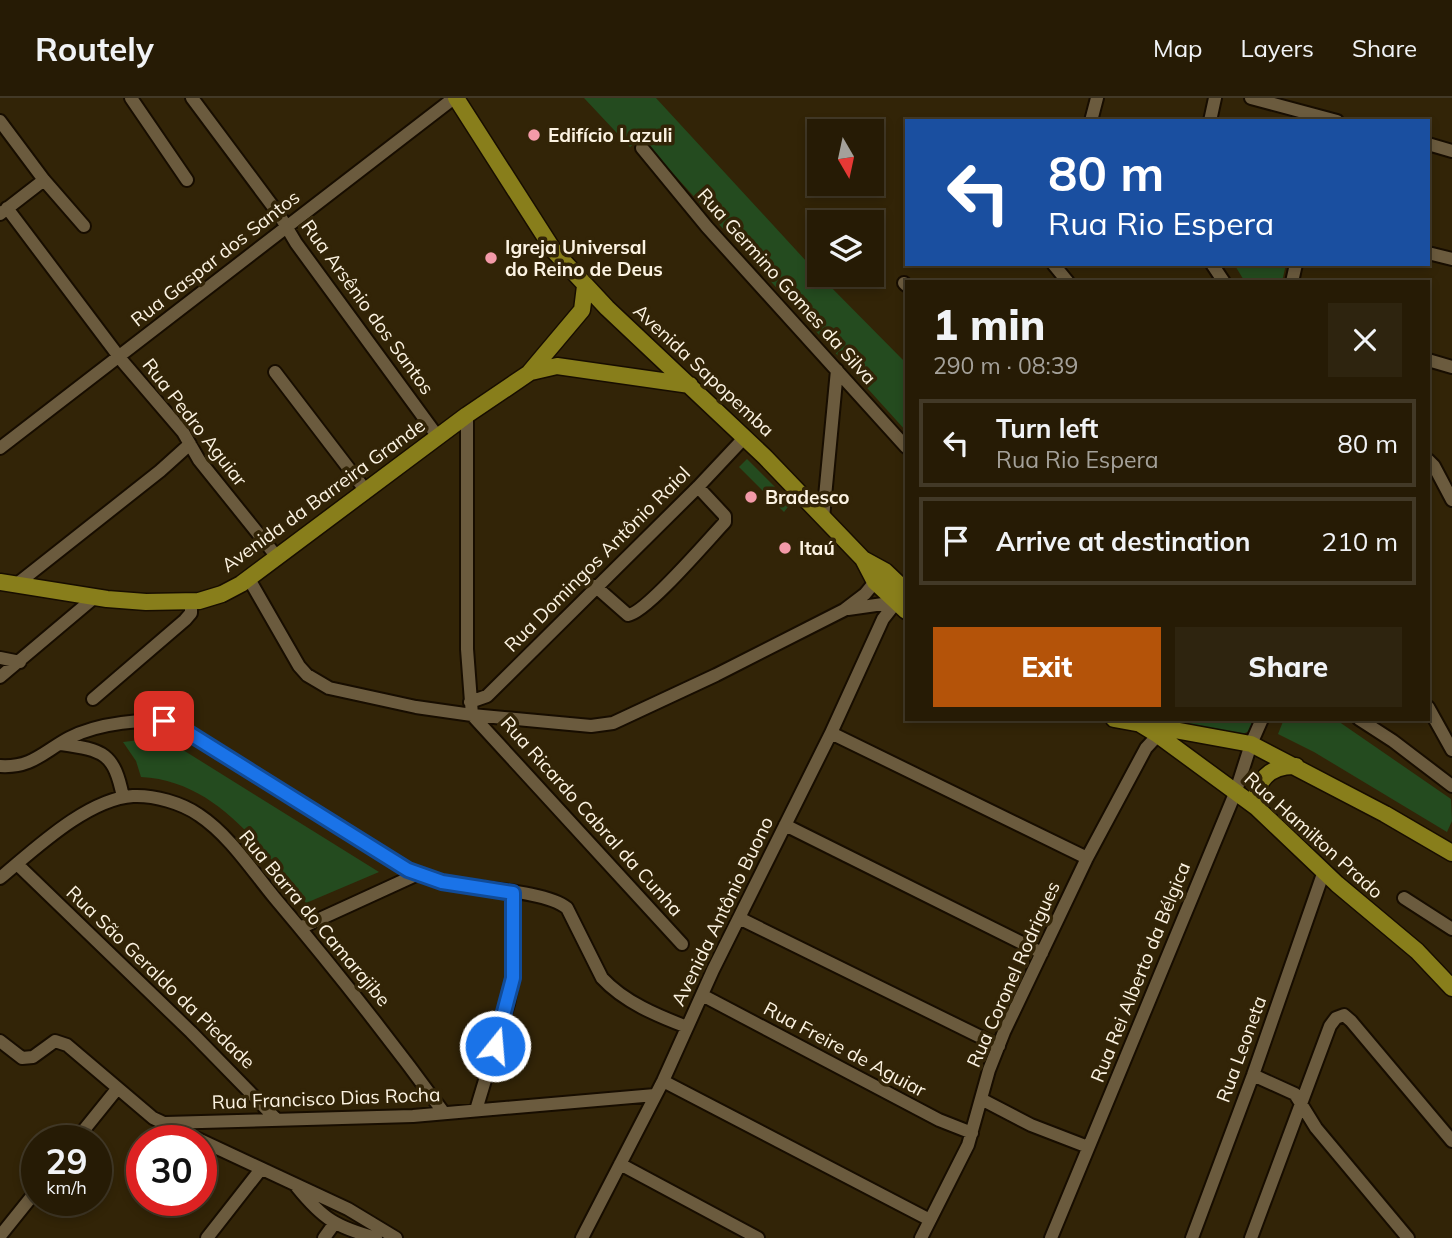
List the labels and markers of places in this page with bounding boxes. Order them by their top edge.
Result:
place label: Edifício Lazuli [548,123,673,147]
marker: Edifício Lazuli [526,127,542,143]
place label: Igreja Universal do Reino de Deus [505,235,663,281]
marker: Igreja Universal do Reino de Deus [483,250,499,266]
place label: Bradesco [765,485,850,509]
marker: Bradesco [743,489,759,505]
place label: Itaú [799,536,835,560]
marker: Itaú [777,540,793,556]
pin [134,691,194,751]

